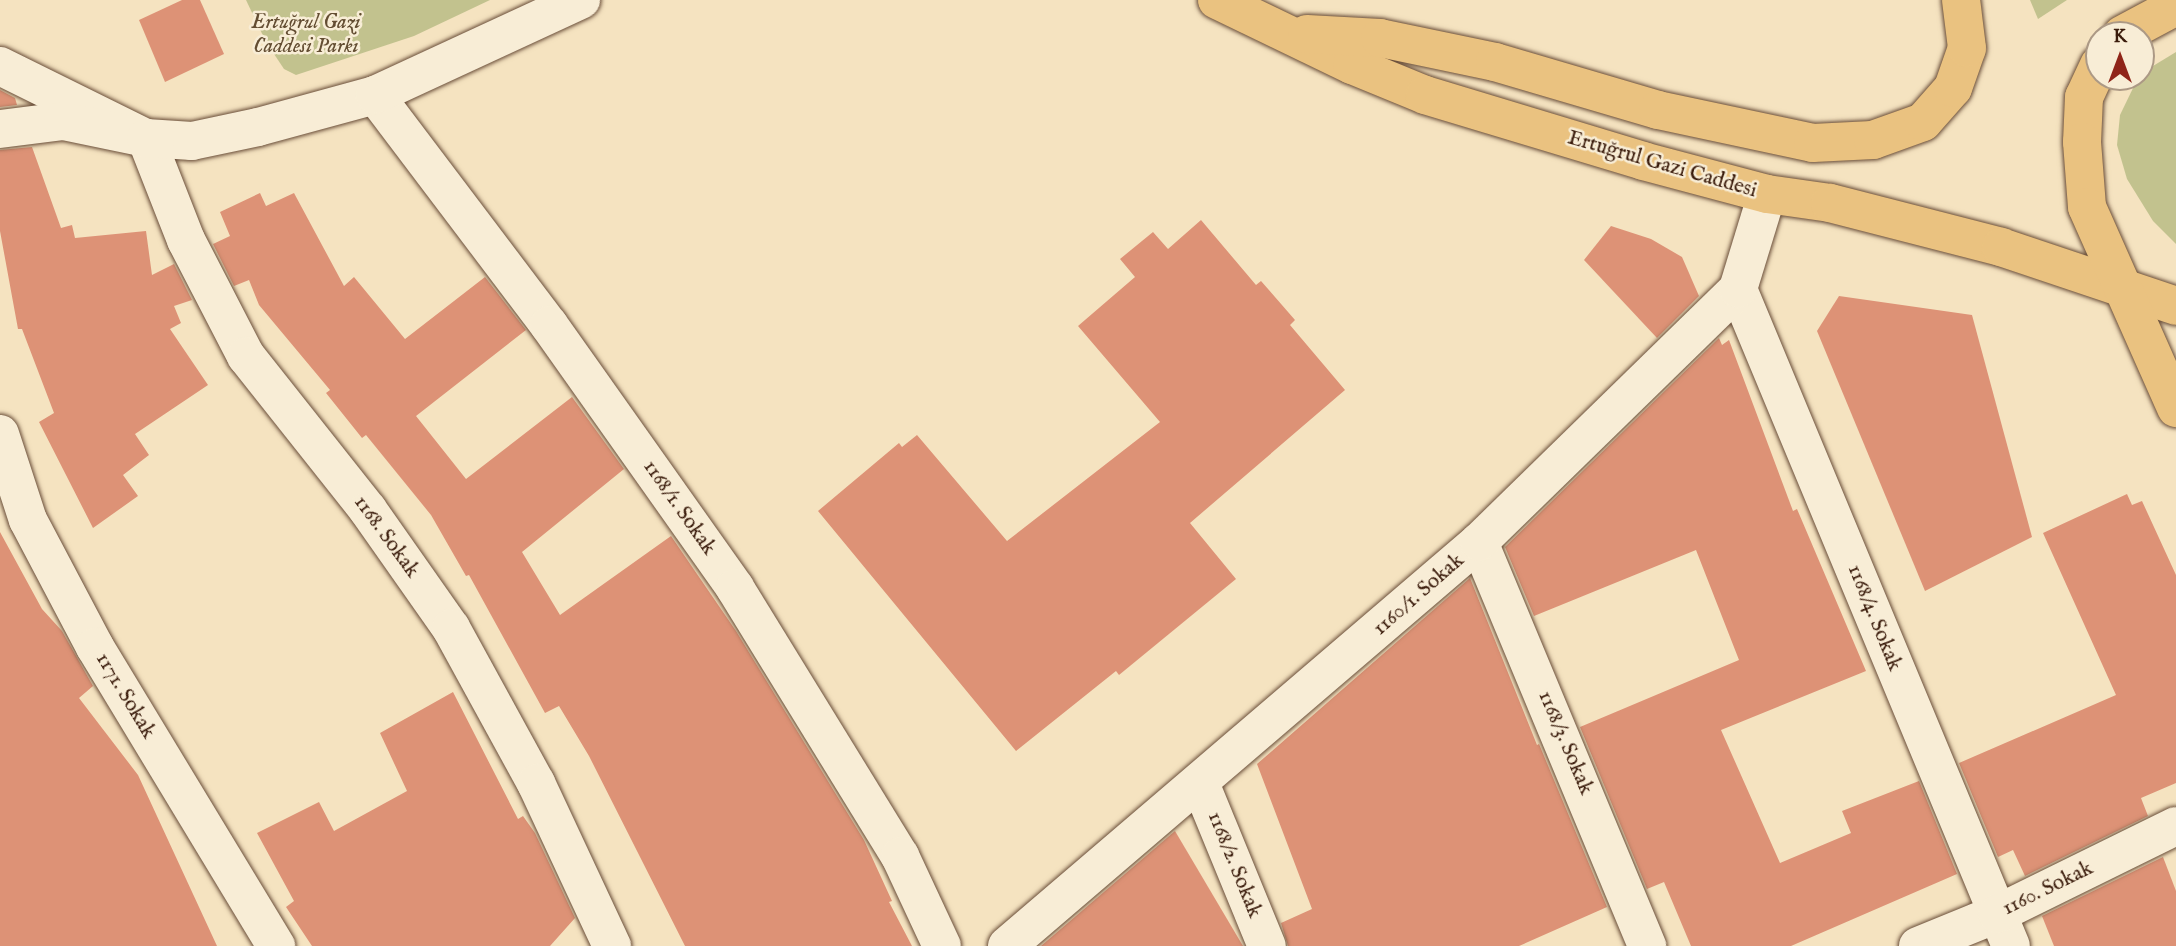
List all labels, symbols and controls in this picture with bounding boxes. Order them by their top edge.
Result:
park label: Ertuğrul Gazi Caddesi Parkı [251,10,361,60]
north arrow [2085,21,2155,91]
text: K [2113,25,2127,49]
street label: Ertuğrul Gazi Caddesi [1565,126,1759,204]
street label: 1168/1. Sokak [637,456,721,560]
street label: 1168. Sokak [348,491,424,583]
street label: 1160/1. Sokak [1368,549,1470,641]
street label: 1168/4. Sokak [1841,561,1907,675]
street label: 1171. Sokak [89,648,161,744]
street label: 1168/3. Sokak [1532,687,1598,799]
street label: 1168/2. Sokak [1201,808,1267,922]
street label: 1160. Sokak [1999,856,2097,922]

